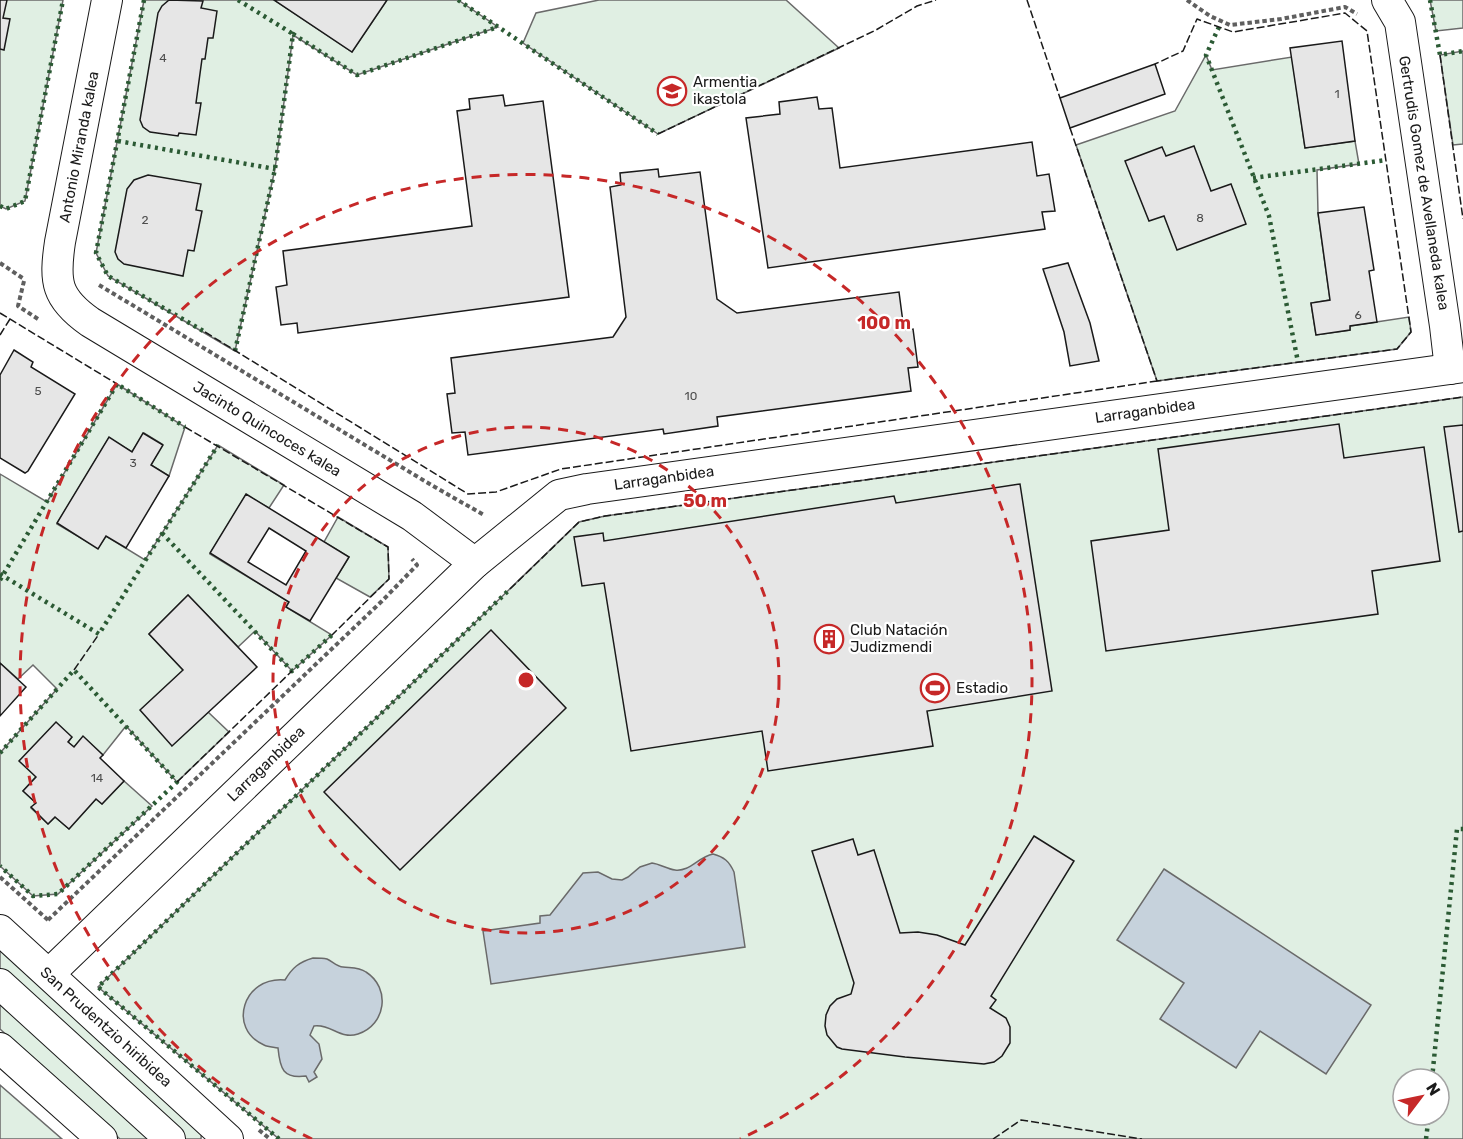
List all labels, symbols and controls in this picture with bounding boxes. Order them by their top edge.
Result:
house number: 4 [159,51,167,65]
street label: Gertrudis Gomez de Avellaneda kalea [1395,54,1453,312]
street label: Antonio Miranda kalea [55,70,103,224]
place label: Armentia ikastola [693,73,757,108]
school or university icon: Armentia ikastola [656,75,688,107]
house number: 1 [1334,87,1340,101]
house number: 8 [1196,211,1204,225]
house number: 2 [141,213,149,227]
house number: 6 [1354,308,1362,322]
text: 100 m [857,312,911,334]
street label: Jacinto Quincoces kalea [190,378,344,480]
house number: 5 [34,384,42,398]
house number: 10 [685,389,697,403]
street label: Larraganbidea [1094,395,1196,427]
house number: 3 [129,456,137,470]
street label: Larraganbidea [613,462,715,494]
text: 50 m [683,490,727,512]
place label: Club Natación Judizmendi [850,621,948,656]
building icon: Club Natación Judizmendi [813,623,845,655]
centre of rings [516,670,536,690]
sports icon: Estadio [919,672,951,704]
place label: Estadio [956,679,1008,697]
street label: Larraganbidea [224,723,308,805]
house number: 14 [91,771,104,785]
street label: San Prudentzio hiribidea [37,963,175,1091]
north arrow [1391,1067,1451,1127]
text: N [1422,1079,1444,1099]

